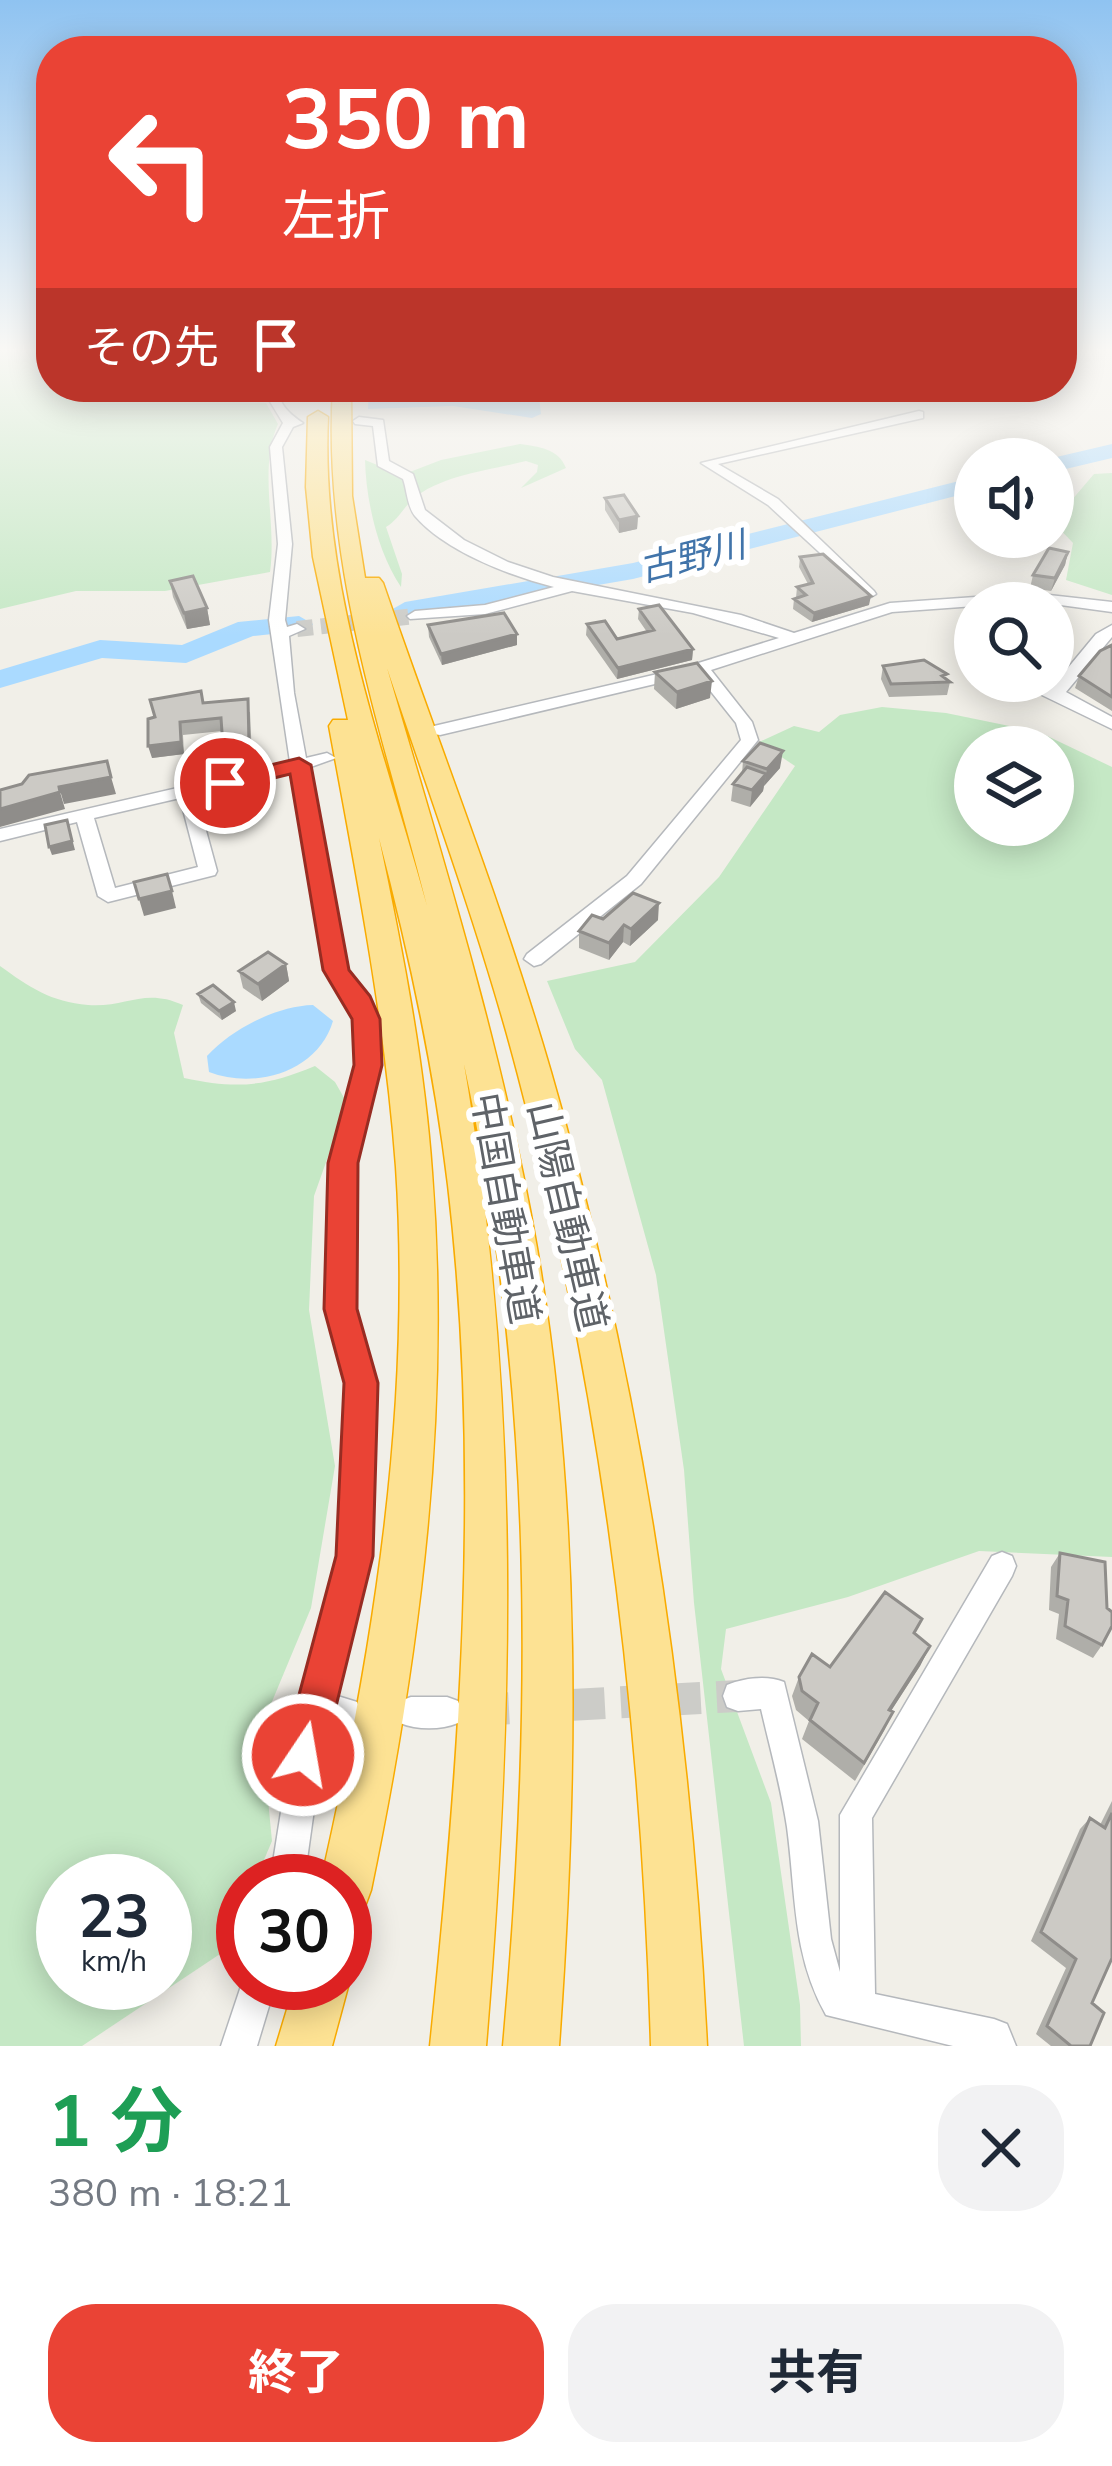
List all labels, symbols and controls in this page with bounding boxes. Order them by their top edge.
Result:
text: 350 m [282,63,530,178]
icon: left [84,84,240,240]
text: 左折 [282,180,390,254]
icon: arrive [243,312,309,378]
text: その先 [84,318,219,379]
map controls [954,438,1074,846]
button: sound [954,438,1074,558]
water label: 古野川 [634,520,755,594]
button: search [954,582,1074,702]
button: layers [954,726,1074,846]
pin [174,732,276,834]
icon: arrive [192,750,258,816]
street label: 中国自動車道 [458,1088,551,1328]
street label: 山陽自動車道 [514,1096,619,1336]
position arrow [240,1692,366,1818]
speed limit sign: 30 [216,1854,372,2010]
text: 23 [78,1876,150,1958]
text: km/h [81,1941,147,1982]
text: 1 分 [48,2073,183,2171]
button: close [938,2085,1064,2211]
text: 380 m · 18:21 [48,2167,293,2220]
button: 終了 [48,2304,544,2442]
button: 共有 [568,2304,1064,2442]

